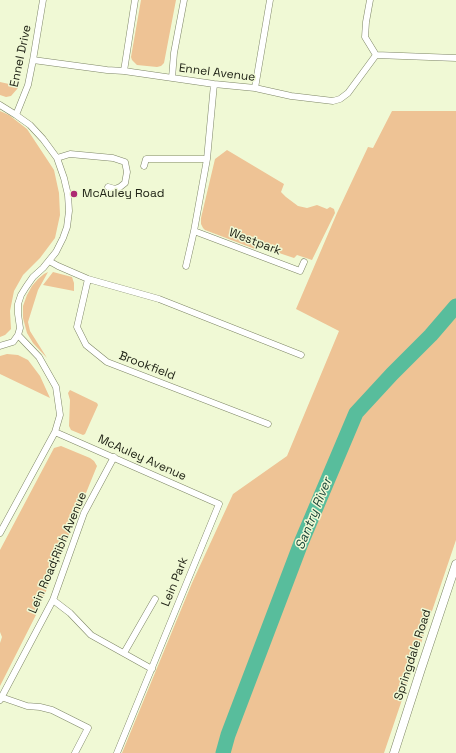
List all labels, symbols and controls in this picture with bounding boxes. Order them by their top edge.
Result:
street label: Ennel Drive [7,24,35,88]
street label: Ennel Avenue [178,61,256,85]
place label: McAuley Road [82,187,164,201]
marker: McAuley Road [69,189,79,199]
street label: Westpark [227,225,283,259]
street label: Brookfield [117,349,177,383]
street label: McAuley Avenue [96,432,188,484]
water label: Santry River [293,476,335,552]
street label: Lein Road;Ribh Avenue [26,490,90,616]
street label: Lein Park [159,555,191,609]
street label: Springdale Road [392,608,434,702]

